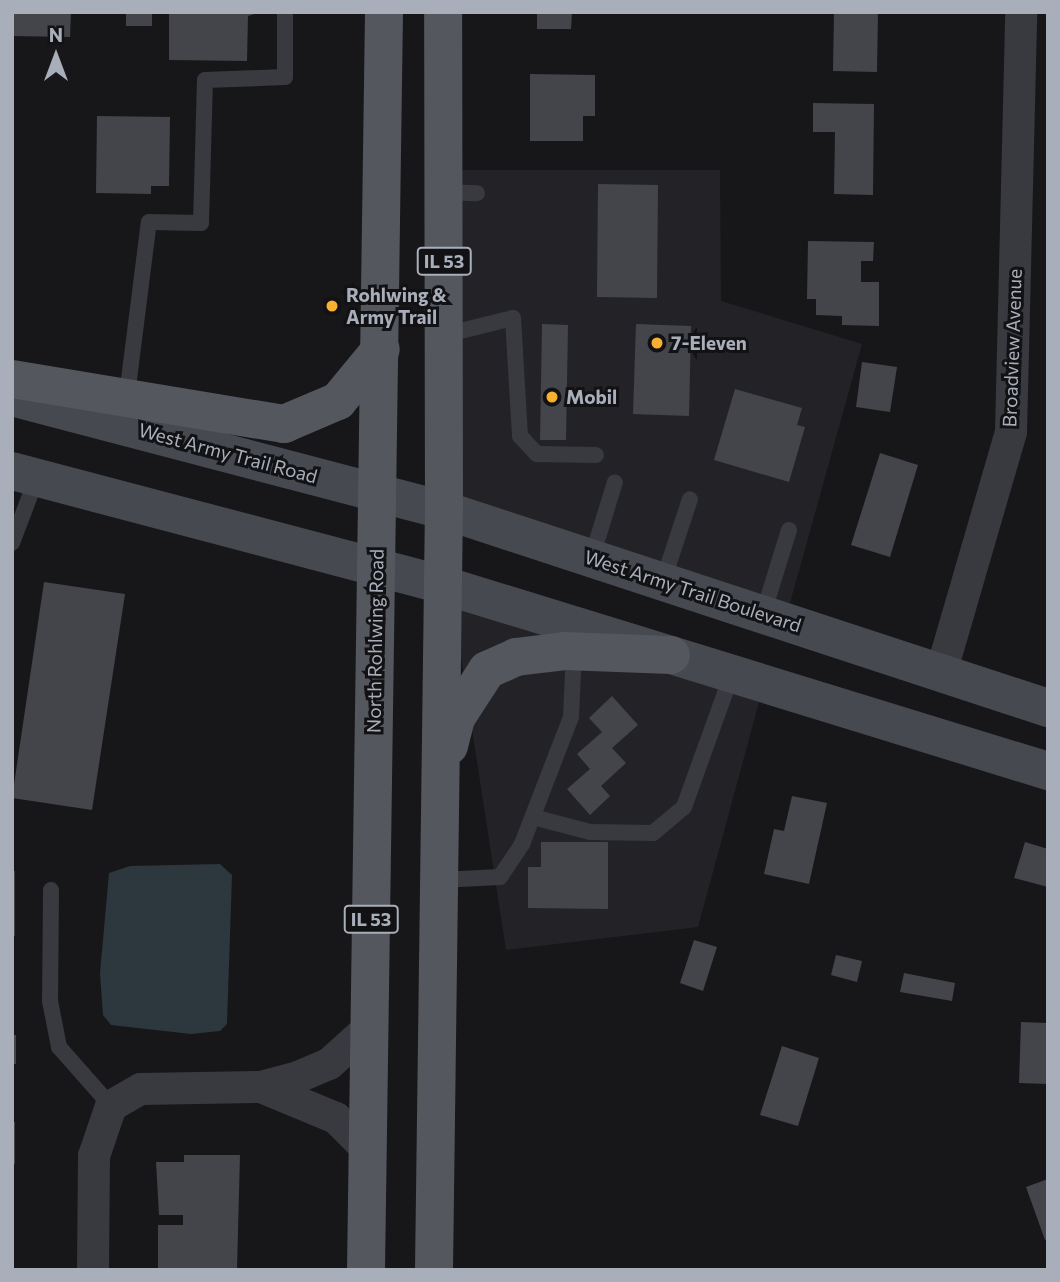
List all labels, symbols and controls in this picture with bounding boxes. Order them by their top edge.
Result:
north arrow [21,21,91,91]
text: N [49,23,63,46]
road number: IL 53 [416,246,472,276]
street label: Broadview Avenue [998,268,1026,428]
place label: Rohlwing & Army Trail [346,284,447,328]
marker: Rohlwing & Army Trail [324,298,340,314]
place label: 7-Eleven [671,332,747,354]
marker: 7-Eleven [649,335,665,351]
place label: Mobil [566,386,617,408]
marker: Mobil [544,389,560,405]
street label: West Army Trail Road [136,418,320,488]
street label: West Army Trail Boulevard [582,545,804,637]
street label: North Rohlwing Road [362,549,388,733]
road number: IL 53 [343,904,399,934]

